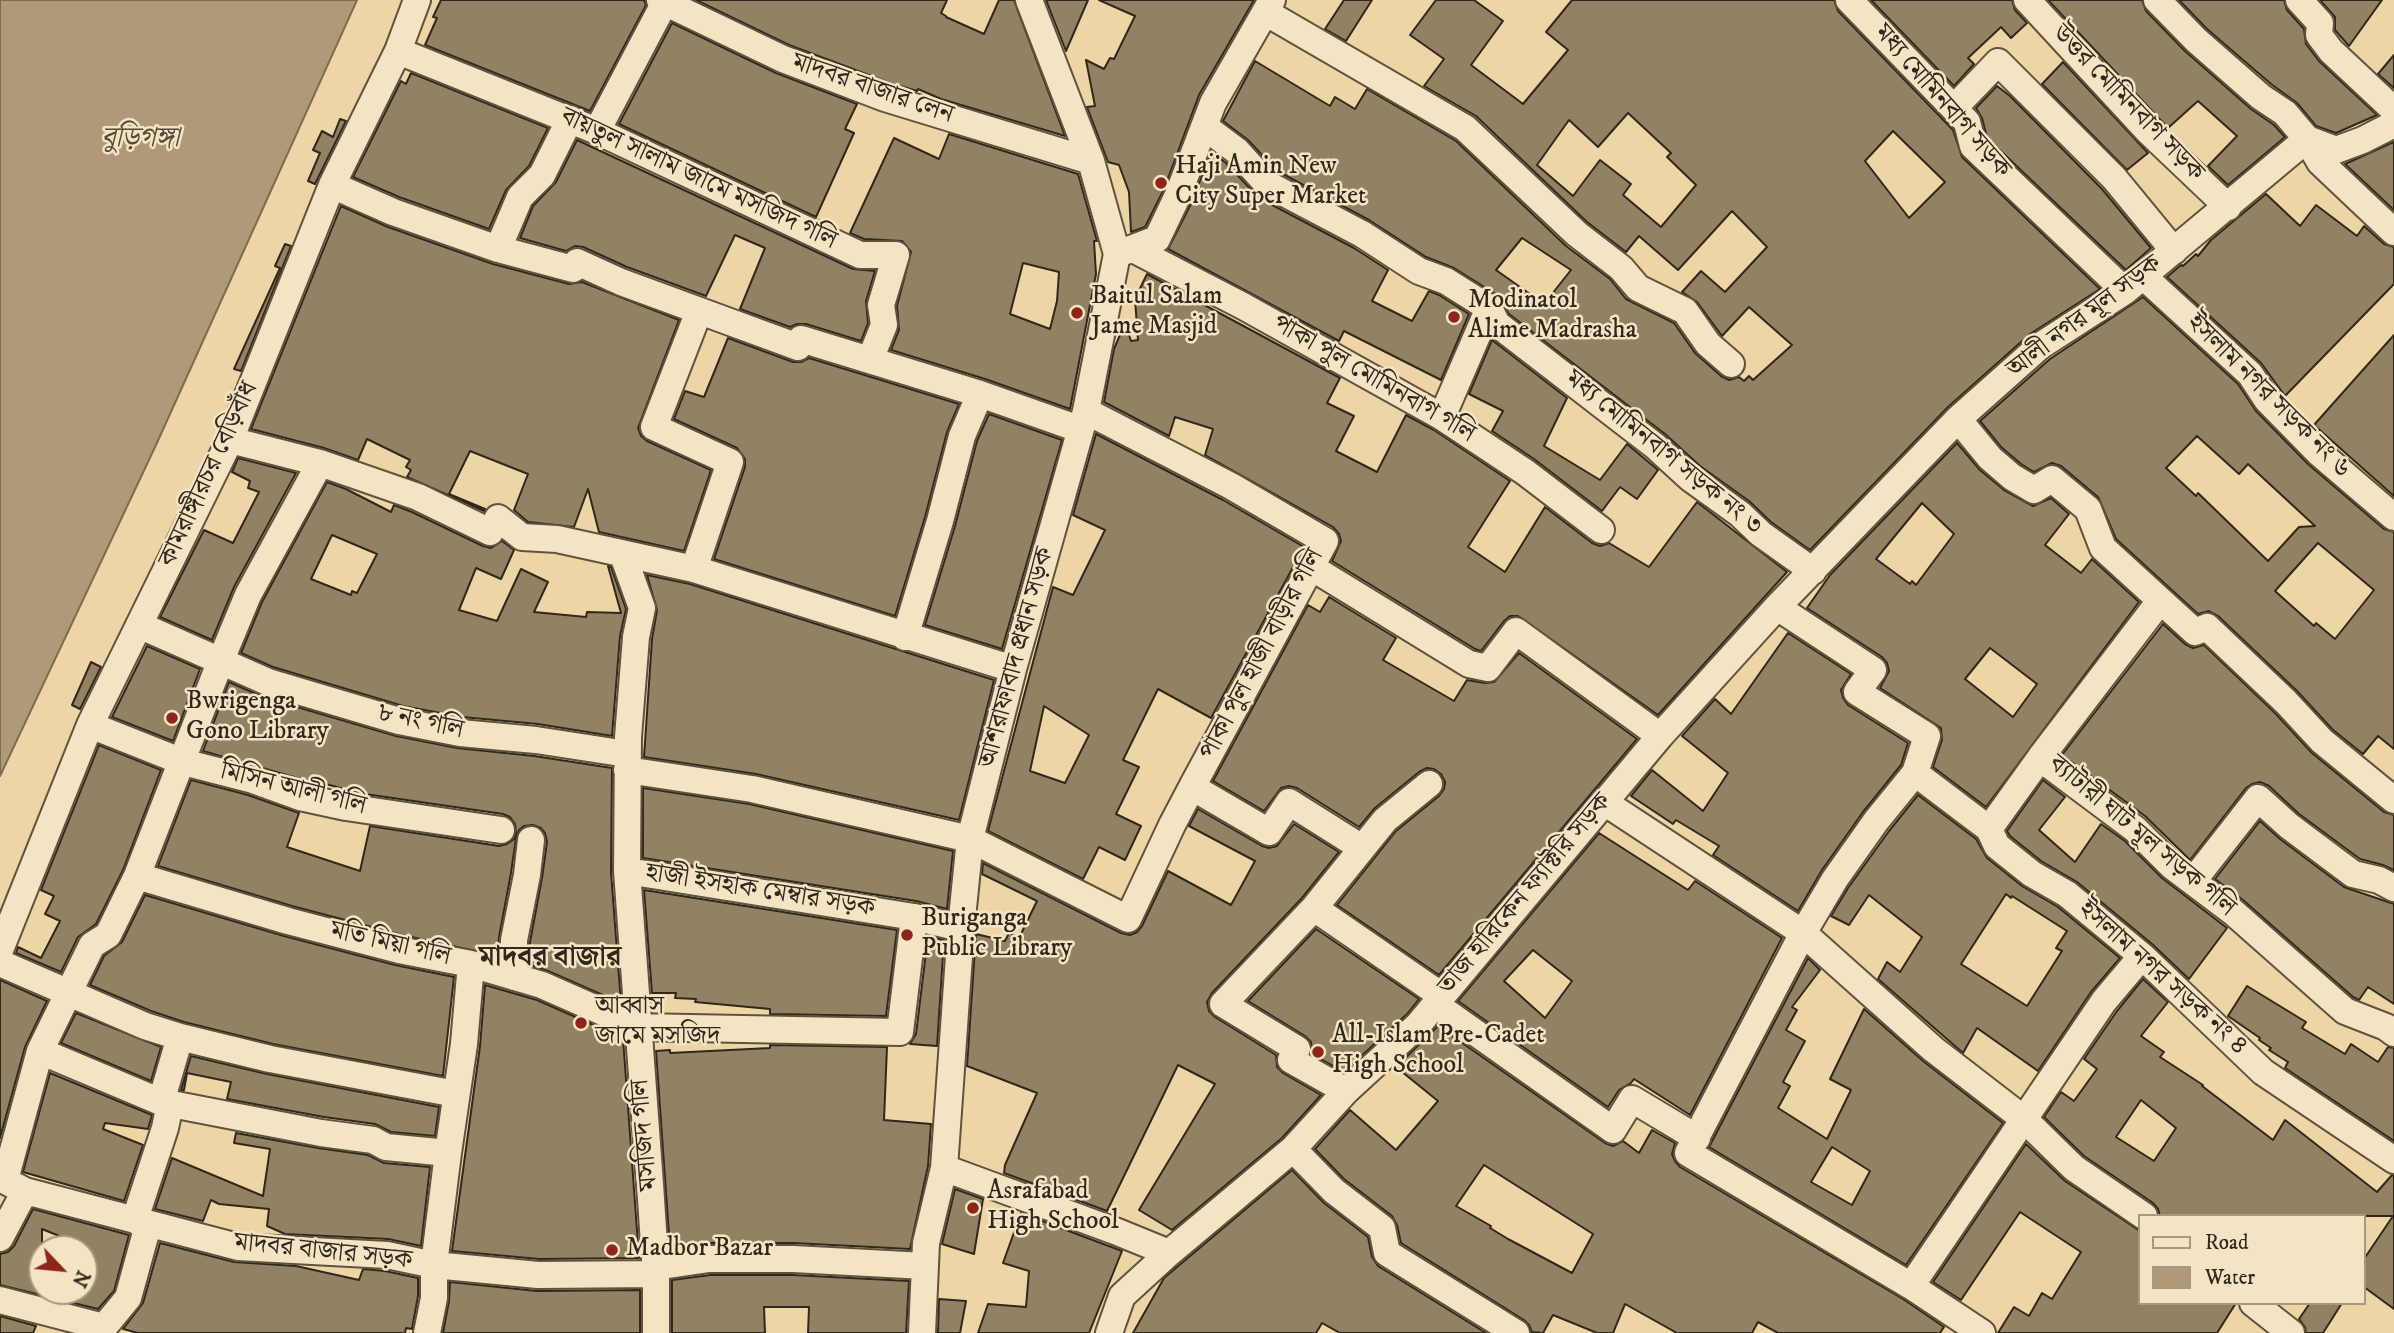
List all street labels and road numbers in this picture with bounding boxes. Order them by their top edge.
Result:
street label: মধ্য মোমিনবাগ সড়ক [1866,19,2016,185]
street label: উত্তর মোমিনবাগ সড়ক [2044,19,2210,189]
street label: মাদবর বাজার লেন [787,48,957,132]
street label: বায়তুল সালাম জামে মসজিদ গলি [555,102,841,258]
street label: আলী নগর মূল সড়ক [2002,250,2168,386]
street label: ইসলাম নগর সড়ক নং ৬ [2179,308,2357,486]
street label: পাকা পুল মোমিনবাগ গলি [1266,309,1480,451]
street label: মধ্য মোমিনবাগ সড়ক নং ৩ [1558,365,1768,543]
street label: কামরাঙ্গীরচর বেড়িবাঁধ [153,378,267,572]
street label: আশরাফাবাদ প্রধান সড়ক [974,544,1062,772]
street label: পাকা পুল হাজী বাড়ীর গলি [1194,544,1332,766]
street label: ৮ নং গলি [374,699,466,747]
street label: ব্যাটারী ঘাট মূল সড়ক গলি [2041,750,2241,924]
street label: মিসিন আলী গলি [217,757,369,823]
street label: তাজ হারিকেন ফ্যাক্টরি সড়ক [1433,788,1619,1002]
street label: হাজী ইসহাক মেম্বার সড়ক [643,858,877,926]
street label: ইসলাম নগর সড়ক নং ৪ [2071,895,2253,1063]
street label: মতি মিয়া গলি [327,916,453,974]
street label: মসজিদ গলি [626,1078,666,1192]
street label: মাদবর বাজার সড়ক [232,1228,414,1278]

